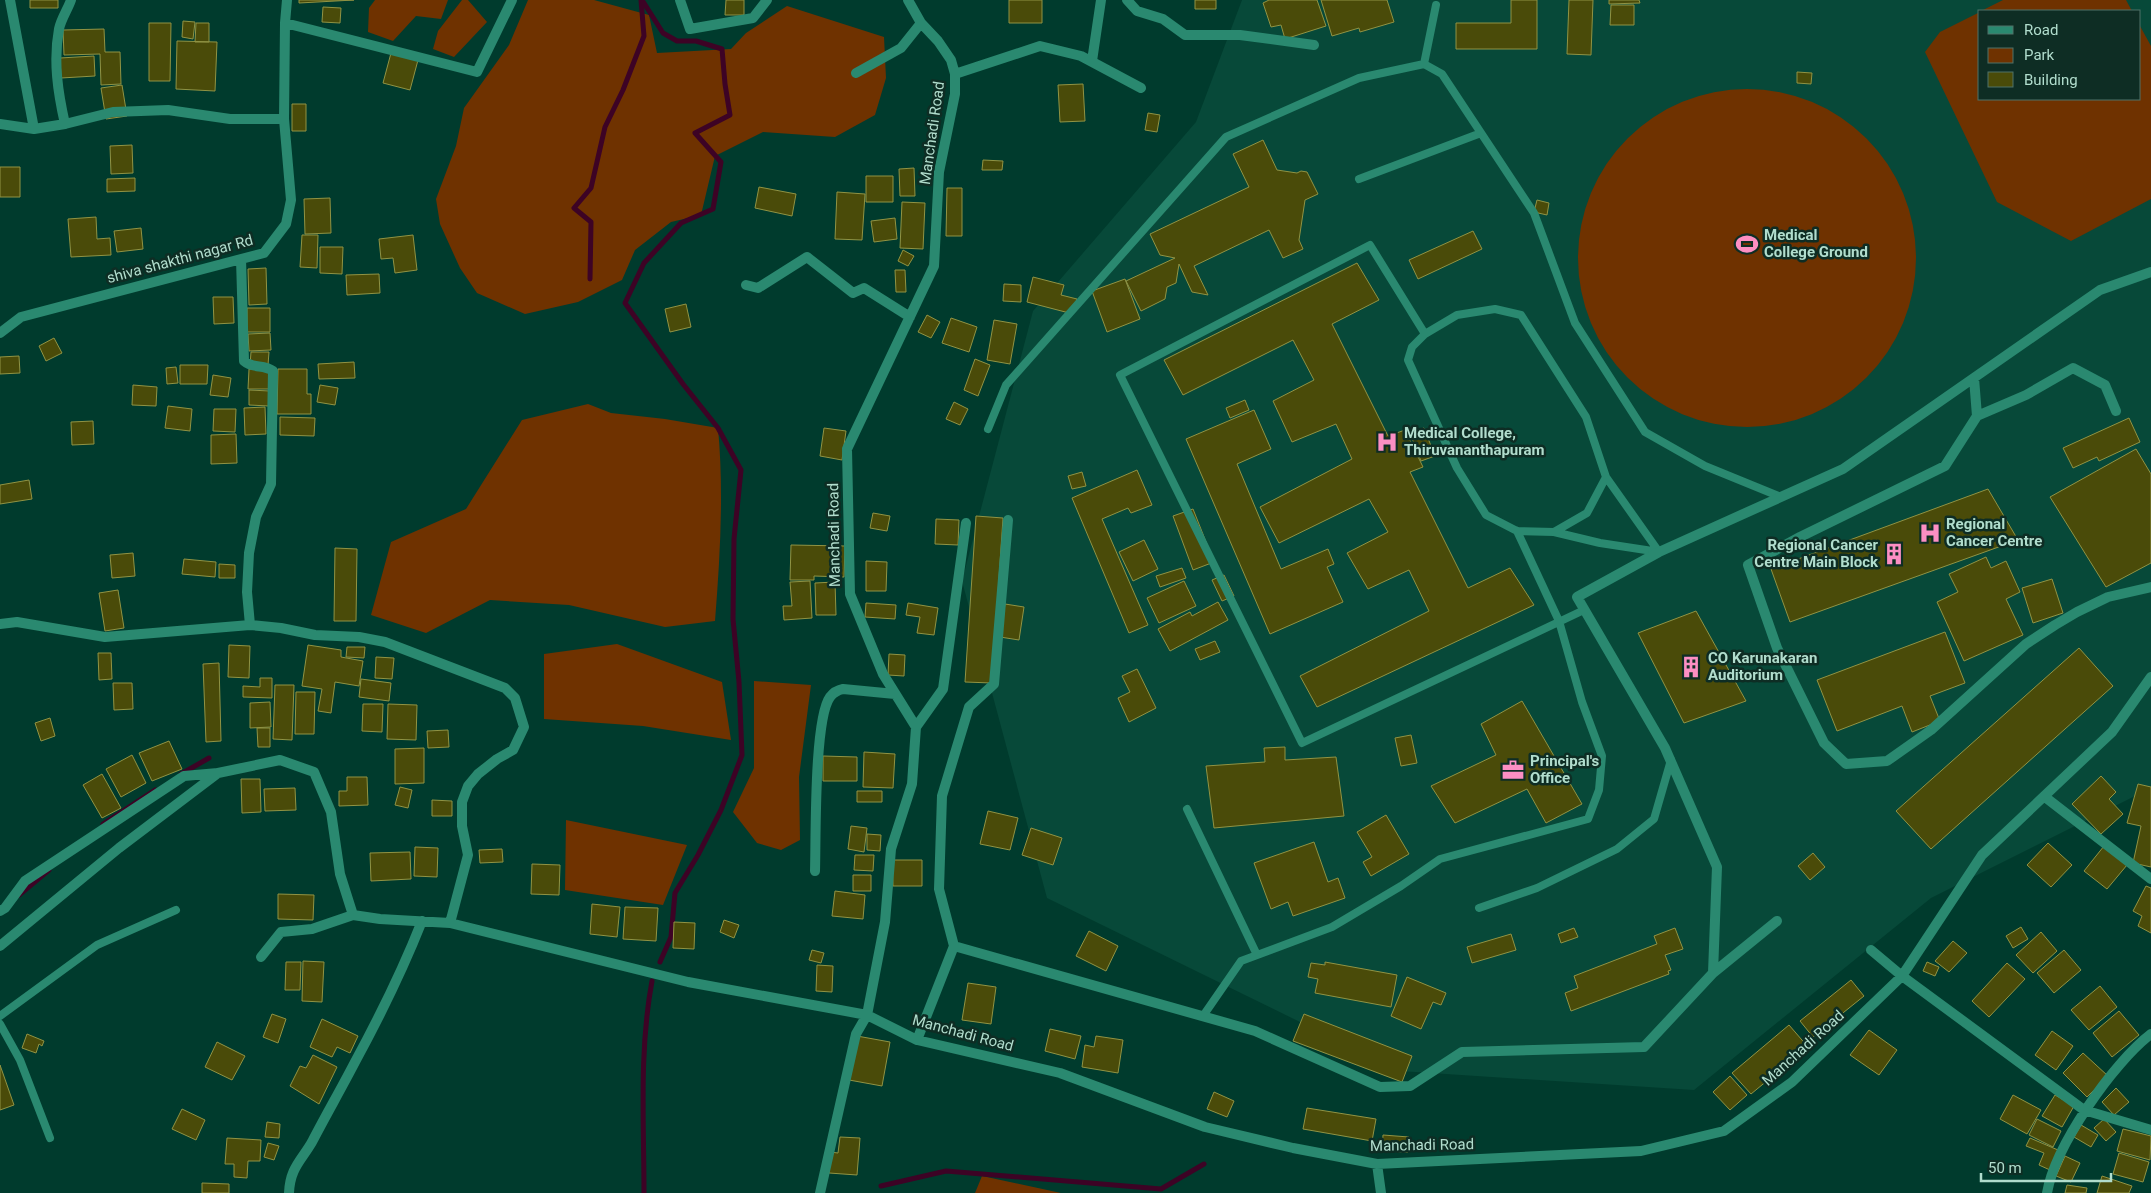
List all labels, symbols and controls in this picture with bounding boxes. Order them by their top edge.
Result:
legend [1978,10,2141,100]
text: Road [2024,21,2058,39]
text: Park [2024,46,2055,64]
text: Building [2024,71,2078,89]
street label: Manchadi Road [916,80,948,186]
place label: Medical College Ground [1764,226,1868,261]
street label: shiva shakthi nagar Rd [105,231,255,287]
sports icon: Medical College Ground [1734,231,1760,257]
place label: Medical College, Thiruvananthapuram [1404,424,1545,459]
hospital icon: Medical College, Thiruvananthapuram [1374,429,1400,455]
street label: Manchadi Road [824,483,844,587]
place label: Regional Cancer Centre [1946,515,2042,550]
hospital icon: Regional Cancer Centre [1917,520,1943,546]
place label: Regional Cancer Centre Main Block [1754,536,1879,571]
building icon: Regional Cancer Centre Main Block [1881,541,1907,567]
place label: CO Karunakaran Auditorium [1708,649,1818,684]
building icon: CO Karunakaran Auditorium [1678,654,1704,680]
place label: Principal's Office [1530,752,1600,787]
office icon: Principal's Office [1500,757,1526,783]
street label: Manchadi Road [1758,1006,1848,1090]
street label: Manchadi Road [910,1011,1016,1055]
street label: Manchadi Road [1370,1135,1474,1155]
scale bar [1981,1150,2111,1182]
text: 50 m [1988,1159,2022,1177]

